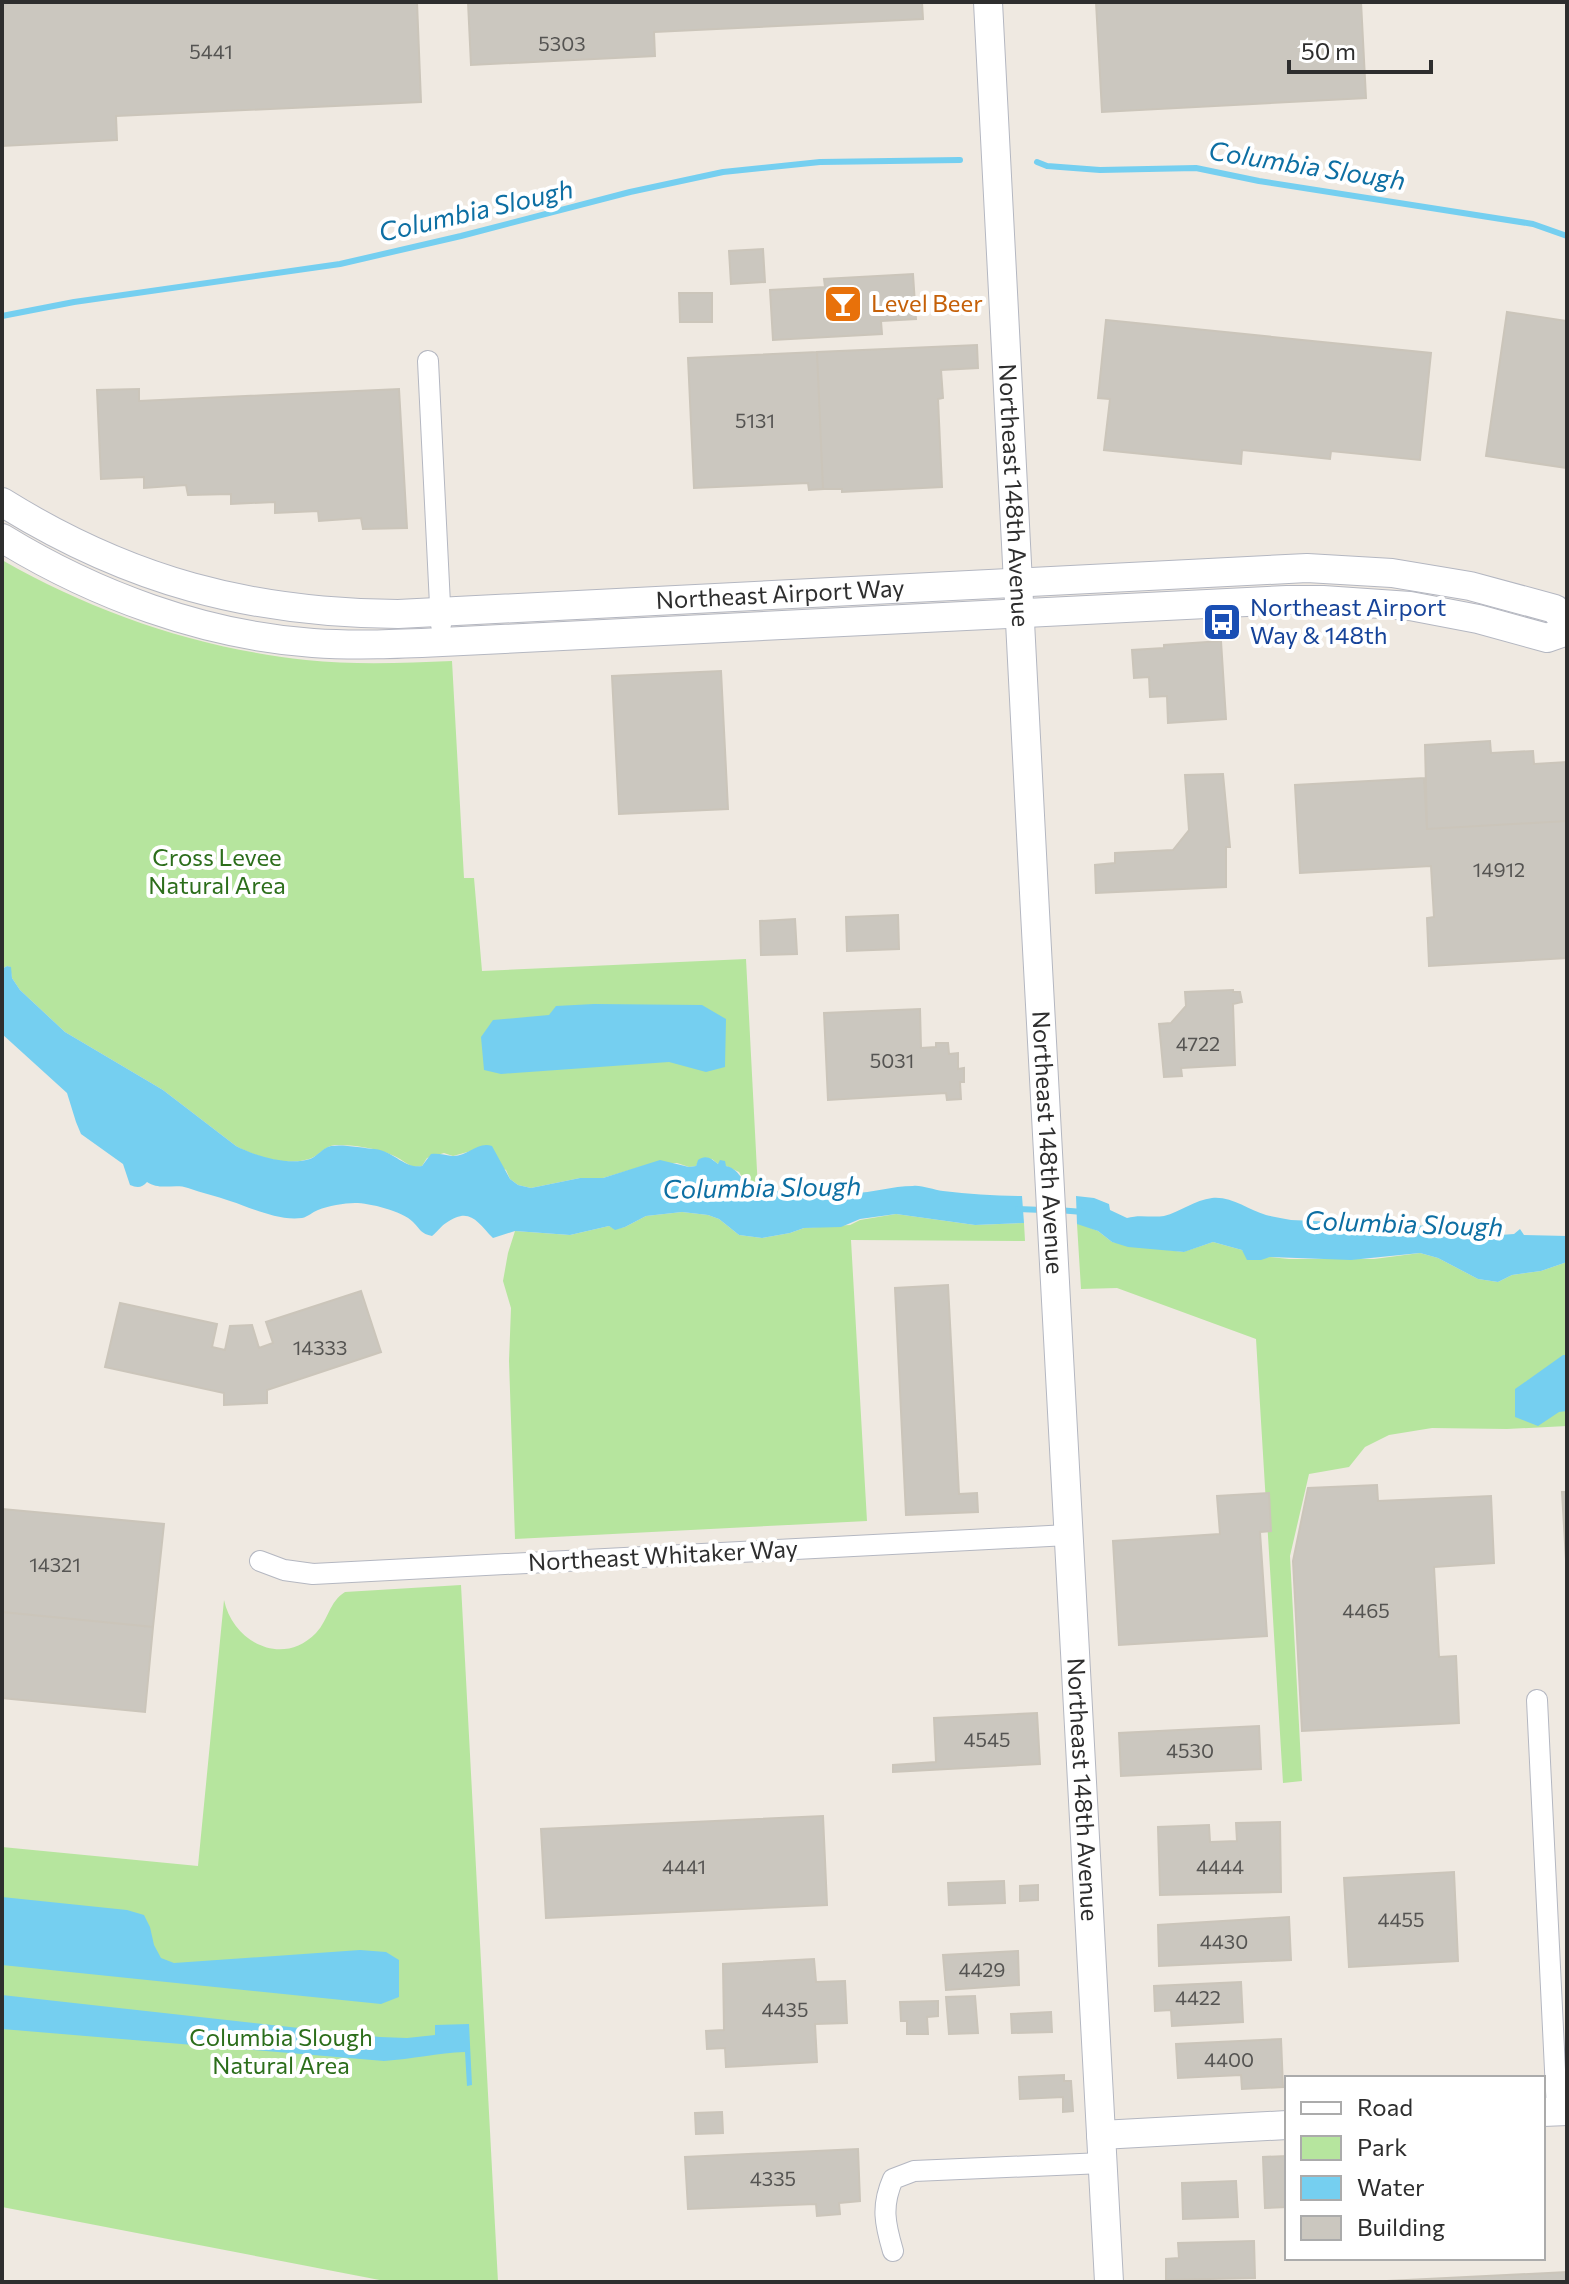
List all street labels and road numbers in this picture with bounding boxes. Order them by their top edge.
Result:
street label: Northeast 148th Avenue [994,363,1036,628]
street label: Northeast Airport Way [655,572,905,614]
street label: Northeast 148th Avenue [1027,1010,1071,1275]
street label: Northeast Whitaker Way [527,1533,799,1576]
street label: Northeast 148th Avenue [1062,1657,1105,1922]

